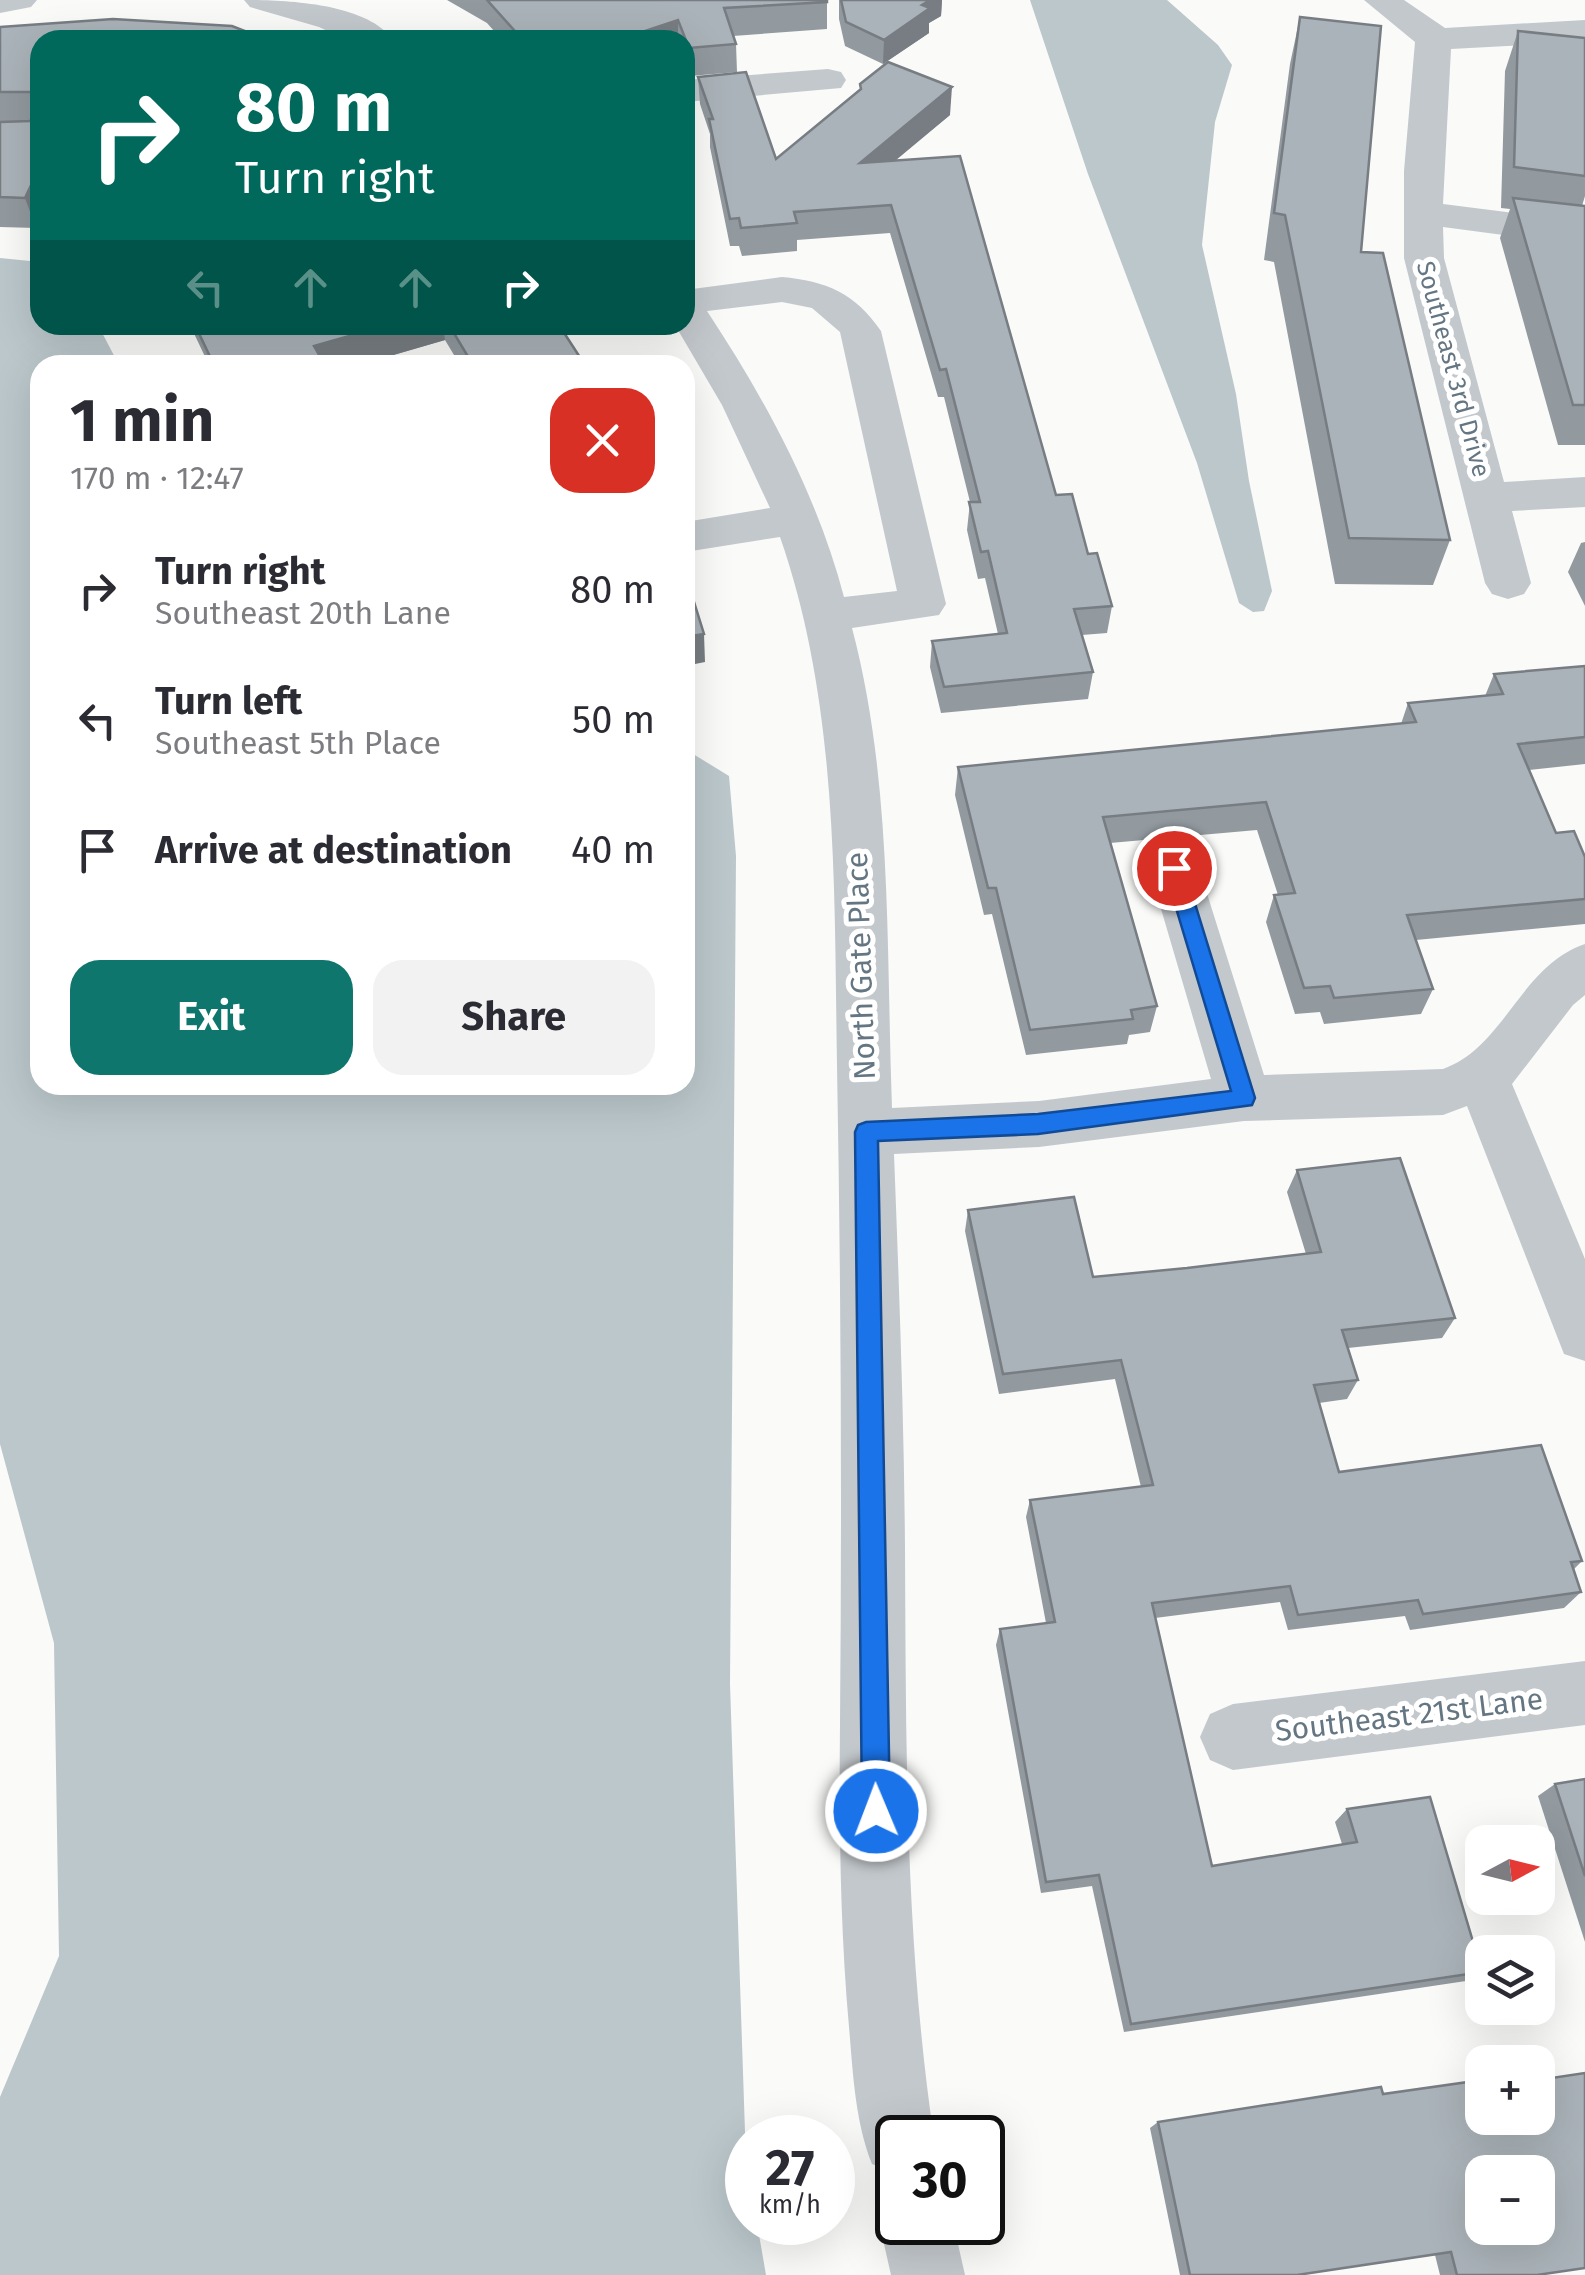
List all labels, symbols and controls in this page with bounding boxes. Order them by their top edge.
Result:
text: 80 m [235,66,392,150]
icon: right [70,70,200,200]
text: Turn right [235,151,434,205]
street label: Southeast 3rd Drive [1410,258,1496,480]
icon: left [178,260,233,315]
icon: ahead [283,260,338,315]
icon: ahead [388,260,443,315]
icon: right [493,260,548,315]
text: 1 min [70,385,214,457]
button: close [550,388,655,493]
text: 170 m · 12:47 [70,459,244,497]
text: Turn right [155,548,325,594]
icon: right [70,563,125,618]
text: 80 m [570,567,655,613]
text: Southeast 20th Lane [155,594,451,632]
text: Turn left [155,678,302,724]
icon: left [70,693,125,748]
text: 50 m [572,697,655,743]
text: Southeast 5th Place [155,724,441,762]
icon: arrive [70,823,125,878]
pin [1132,826,1217,911]
text: Arrive at destination [155,827,512,873]
text: 40 m [571,827,655,873]
icon: arrive [1147,841,1202,896]
street label: North Gate Place [839,851,883,1081]
button: Exit [70,960,353,1075]
button: Share [373,960,655,1075]
street label: Southeast 21st Lane [1273,1681,1545,1749]
position arrow [824,1759,928,1863]
north arrow [1465,1825,1555,1915]
map controls [1465,1825,1555,2245]
button: layers [1465,1935,1555,2025]
button: + [1465,2045,1555,2135]
speed limit sign: 30 [875,2115,1005,2245]
text: 27 [766,2138,814,2198]
button: − [1465,2155,1555,2245]
text: km/h [759,2190,821,2220]

